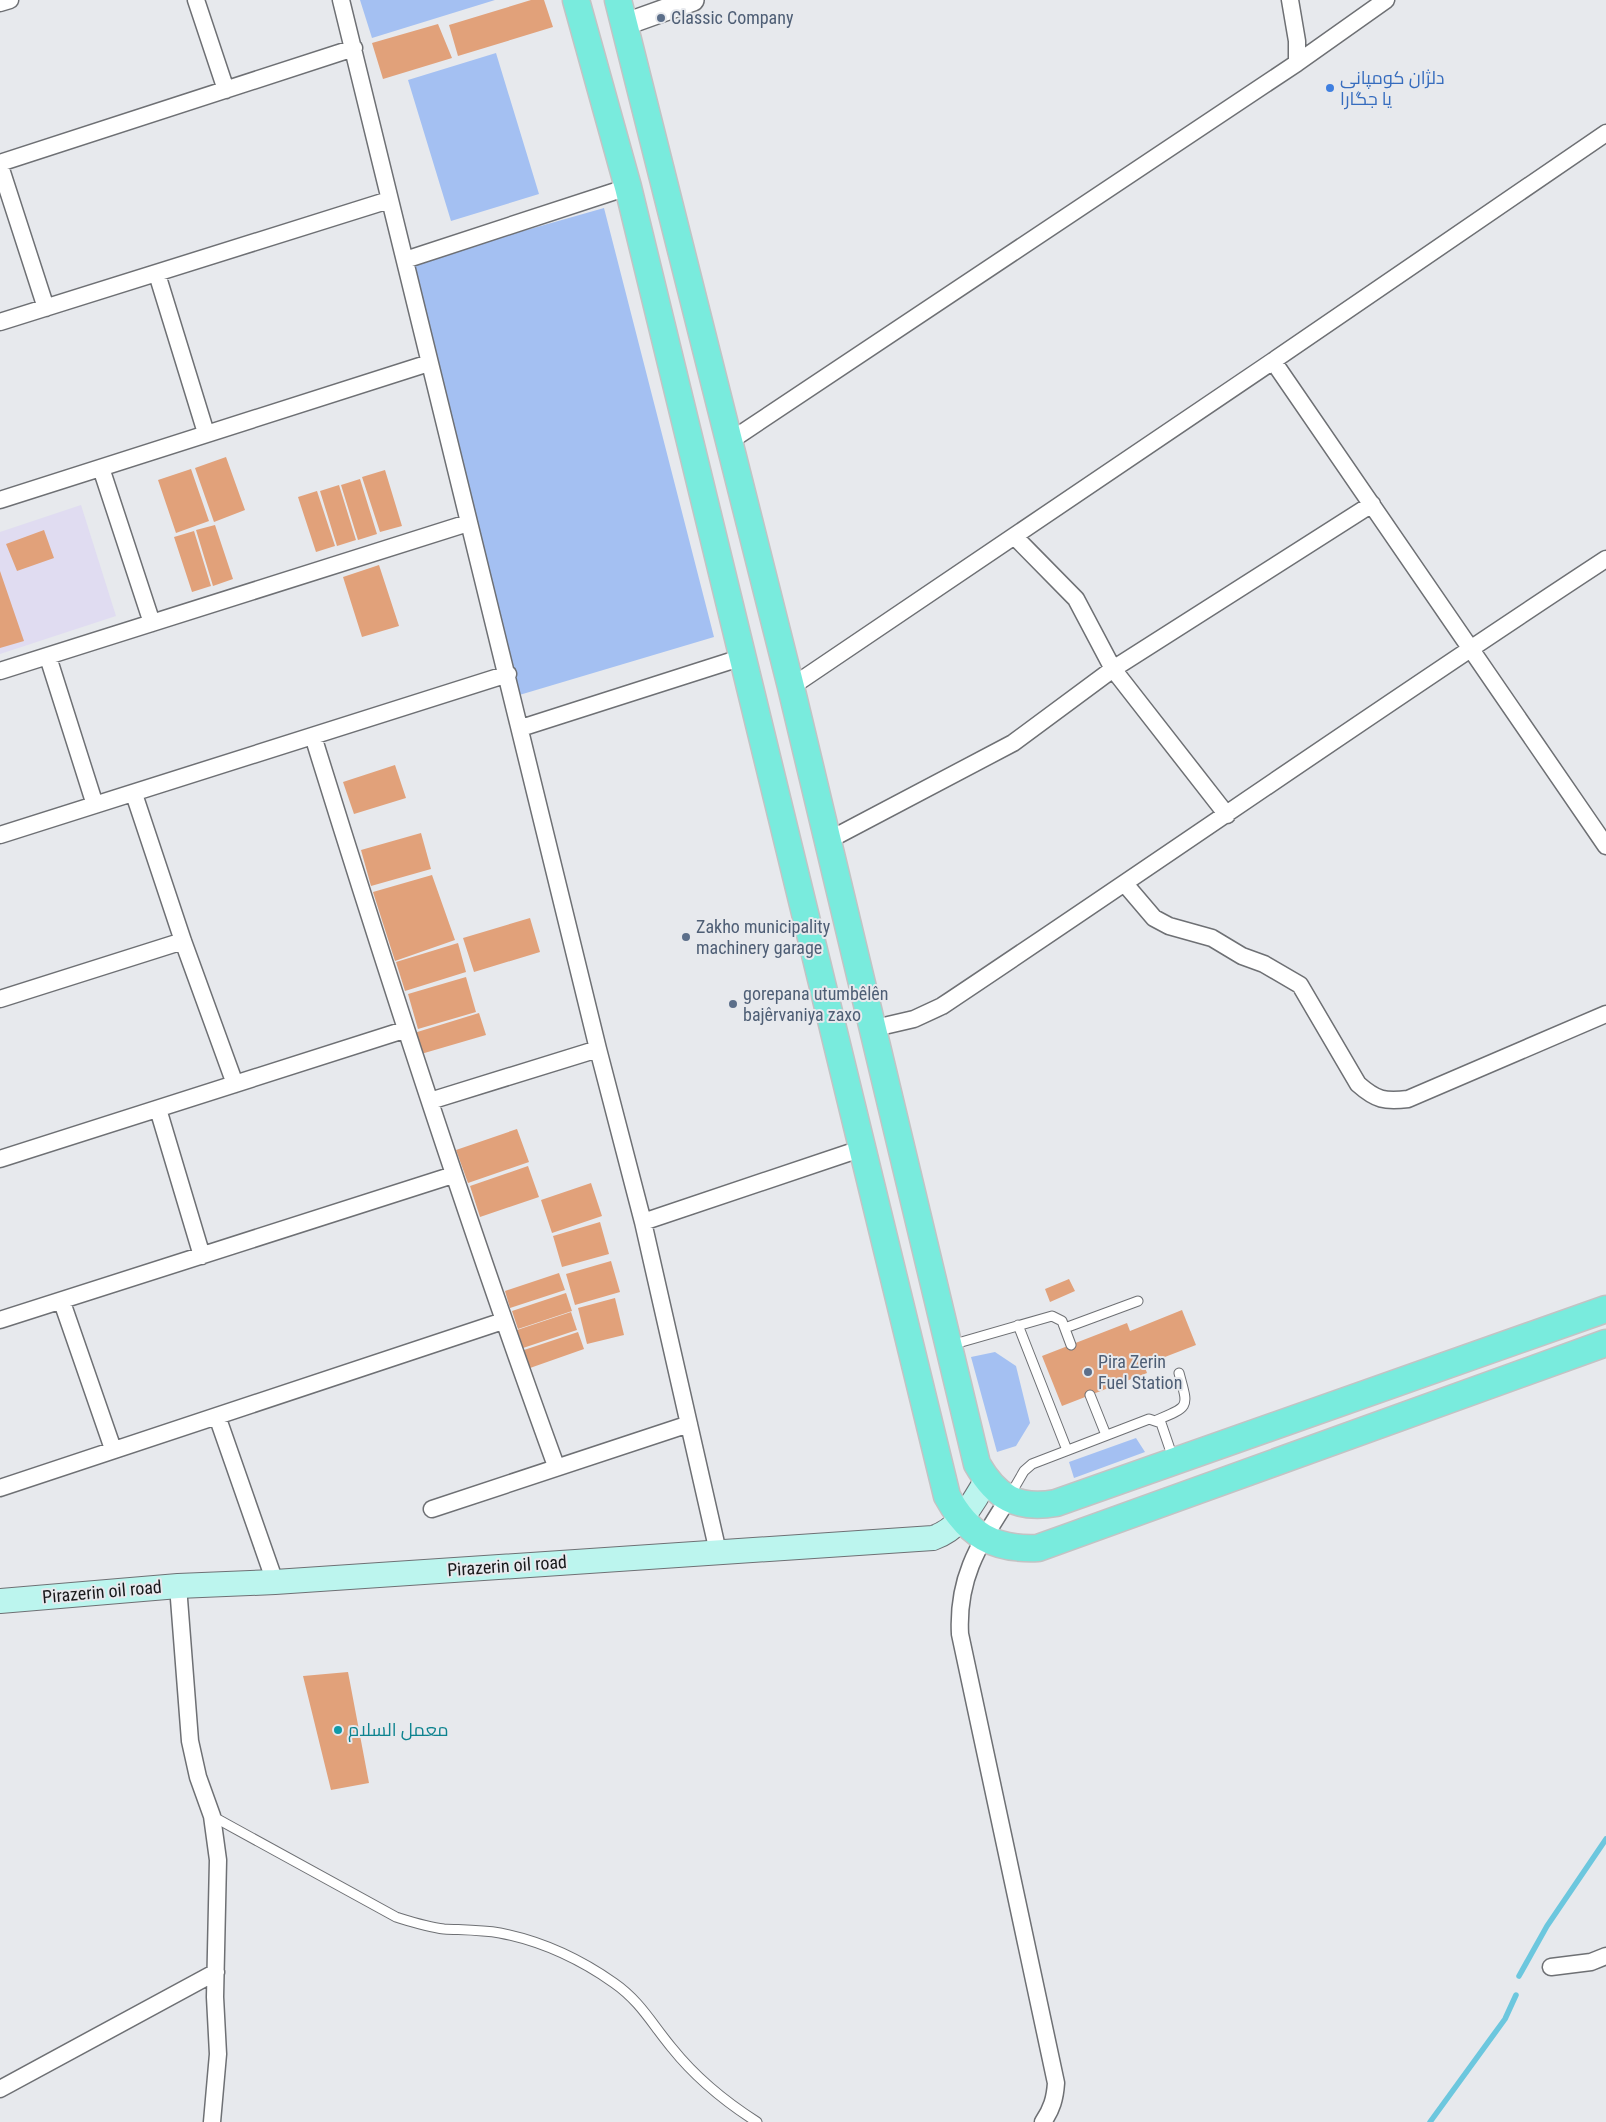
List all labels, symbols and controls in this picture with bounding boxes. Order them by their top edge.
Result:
place label: Classic Company [671,7,794,28]
marker: Classic Company [655,12,667,24]
place label: دلژان کومپانی یا جگارا [1340,67,1445,110]
marker: دلژان کومپانی یا جگارا [1324,82,1336,94]
place label: Zakho municipality machinery garage [696,916,831,958]
marker: Zakho municipality machinery garage [680,931,692,943]
place label: gorepana utumbêlên bajêrvaniya zaxo [743,983,889,1025]
marker: gorepana utumbêlên bajêrvaniya zaxo [727,998,739,1010]
place label: Pira Zerin Fuel Station [1098,1351,1182,1393]
marker: Pira Zerin Fuel Station [1082,1366,1094,1378]
street label: Pirazerin oil road [446,1551,567,1580]
street label: Pirazerin oil road [41,1576,163,1607]
place label: معمل السلام [348,1719,448,1742]
marker: معمل السلام [332,1724,344,1736]

